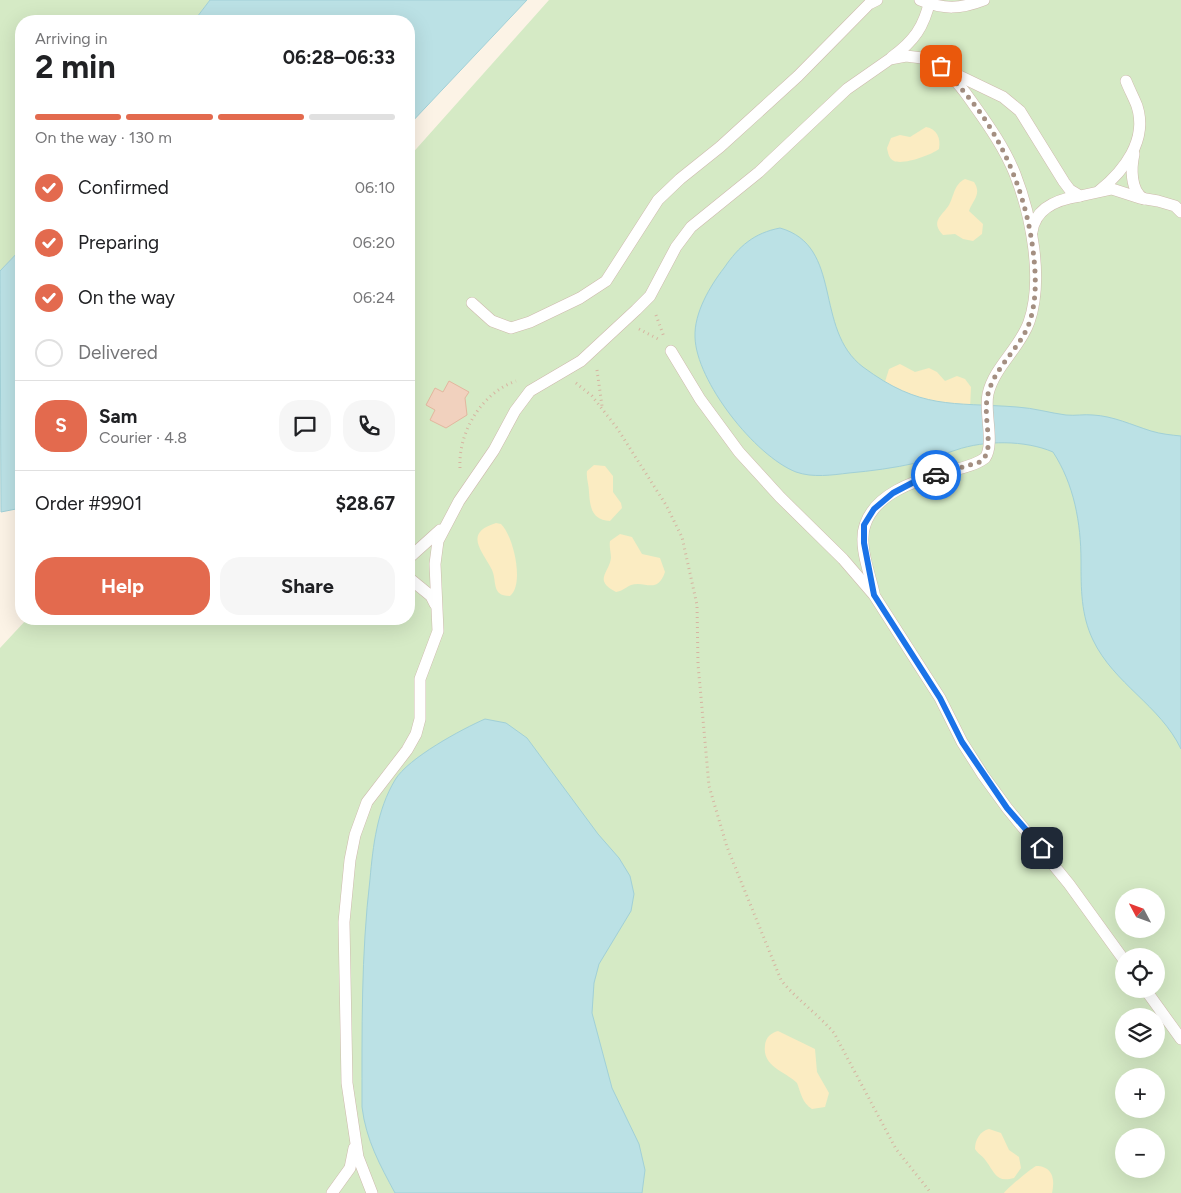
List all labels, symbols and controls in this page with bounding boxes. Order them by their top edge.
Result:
text: Arriving in [35,29,107,48]
pin [920,45,962,87]
text: 06:28–06:33 [283,46,395,69]
text: 2 min [35,48,116,86]
icon: bag [927,52,955,80]
text: On the way · 130 m [35,128,172,147]
icon: check [35,174,63,202]
text: Confirmed [78,176,169,199]
text: 06:10 [355,178,395,197]
icon: check [35,229,63,257]
text: Preparing [78,231,159,254]
text: 06:20 [352,233,395,252]
icon: check [35,284,63,312]
text: On the way [78,286,175,309]
text: 06:24 [353,288,395,307]
text: Delivered [78,341,158,364]
button: chat [279,400,331,452]
button: phone [343,400,395,452]
text: Sam [99,405,137,428]
text: S [55,414,67,437]
text: Courier · 4.8 [99,428,187,447]
courier [911,450,961,500]
icon: car [922,461,950,489]
text: Order #9901 [35,492,142,515]
text: $28.67 [336,492,395,515]
button: Help [35,557,210,615]
button: Share [220,557,395,615]
pin [1021,827,1063,869]
icon: home [1028,834,1056,862]
north arrow [1115,888,1165,938]
map controls [1115,888,1165,1178]
button: locate [1115,948,1165,998]
button: layers [1115,1008,1165,1058]
button: + [1115,1068,1165,1118]
button: − [1115,1128,1165,1178]

